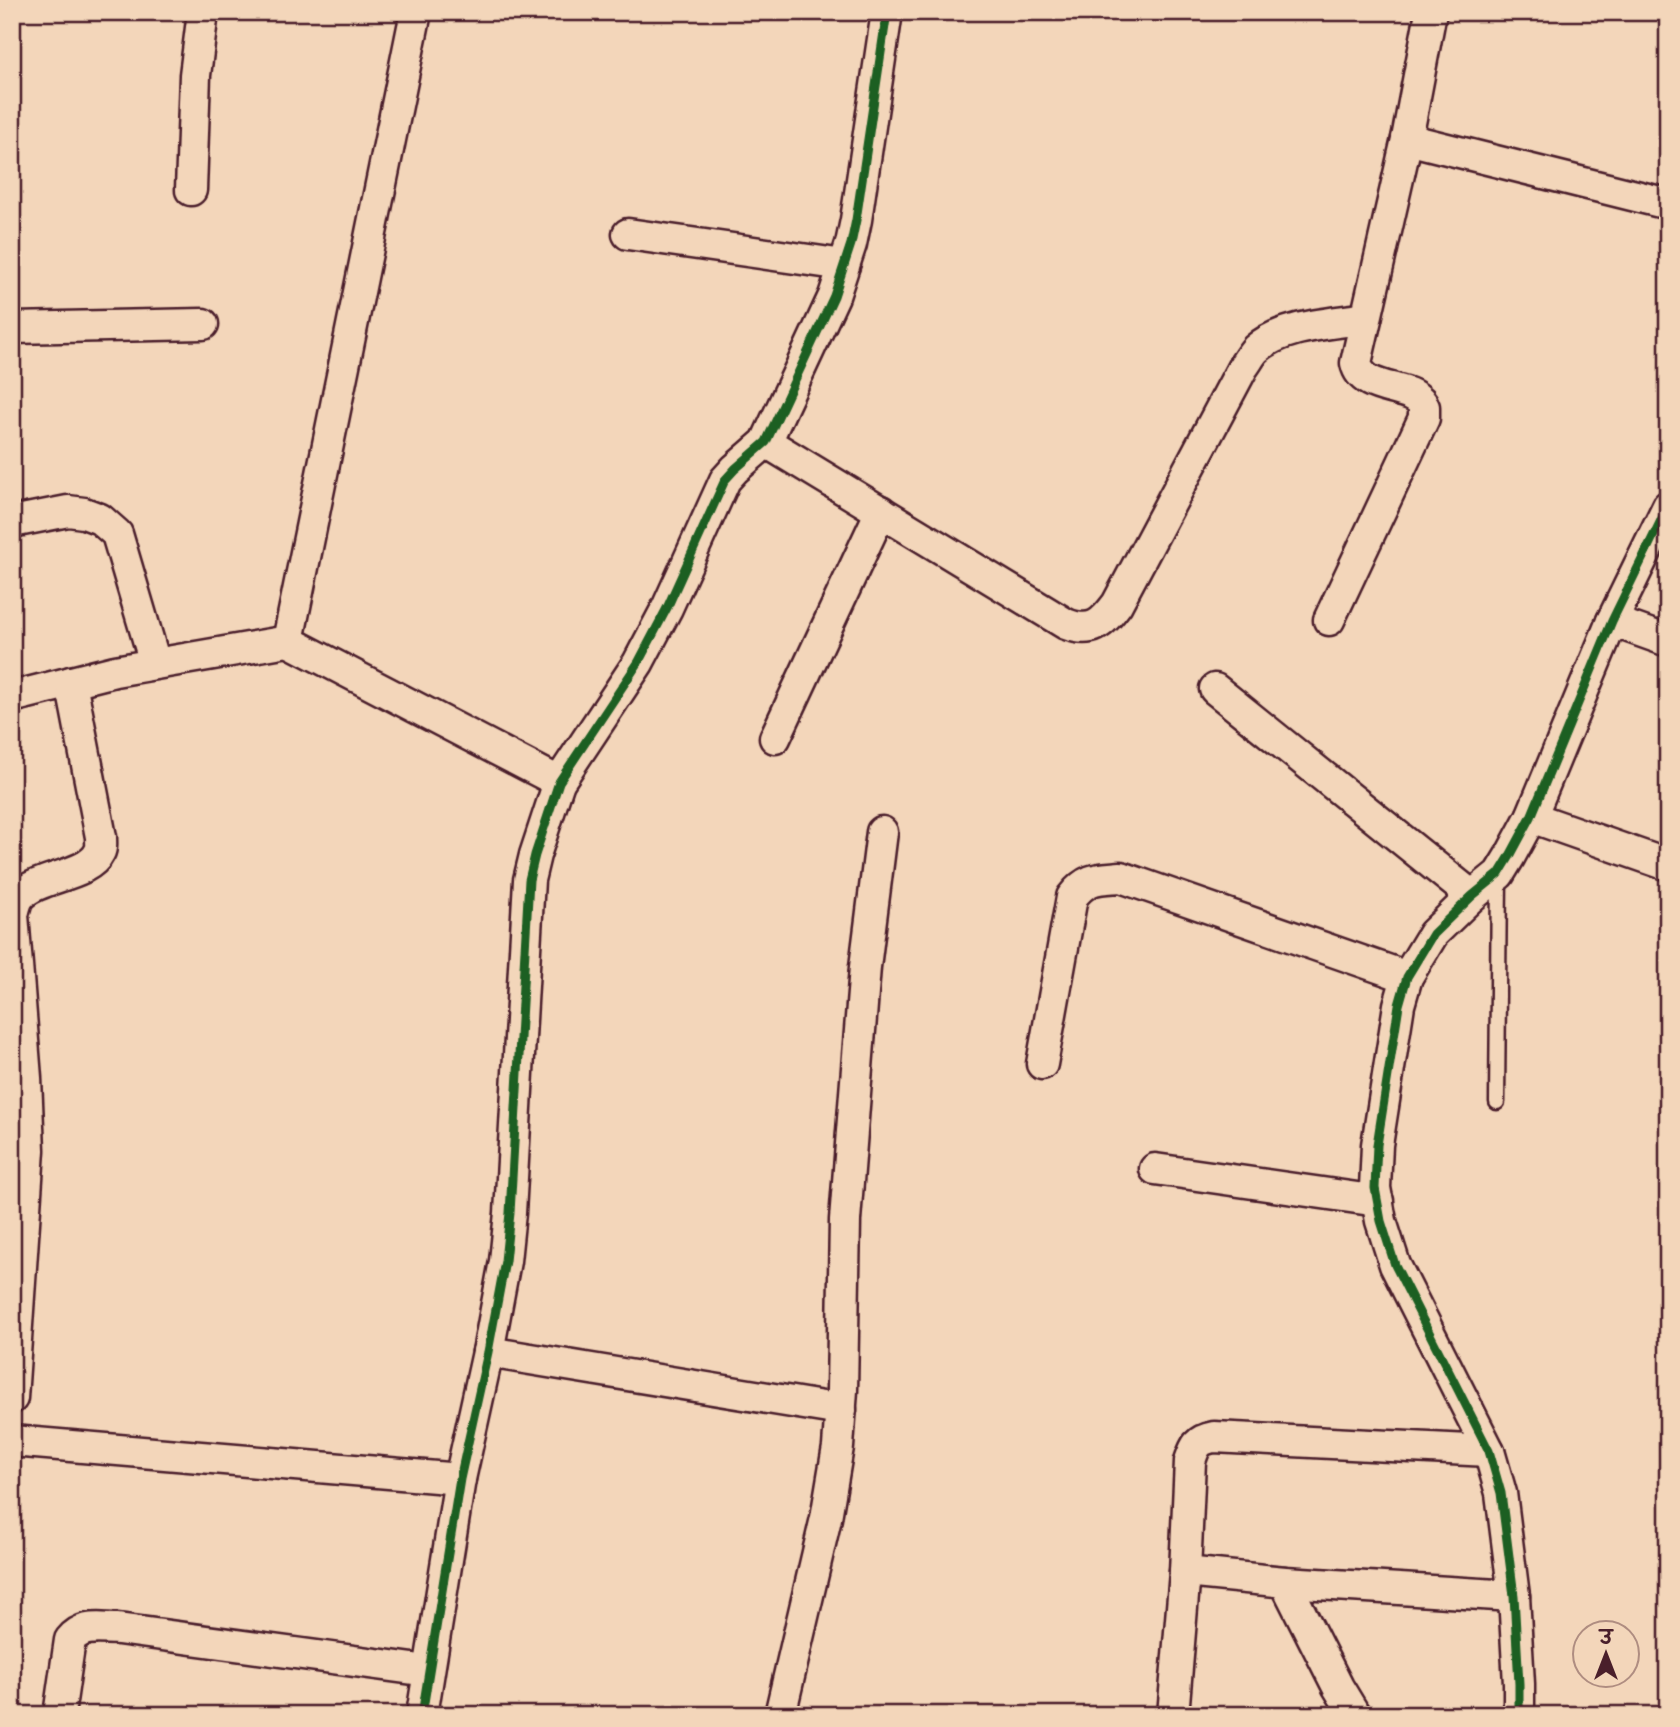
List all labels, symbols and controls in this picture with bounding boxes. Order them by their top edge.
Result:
north arrow [1572,1618,1642,1688]
text: उ [1598,1629,1615,1652]

